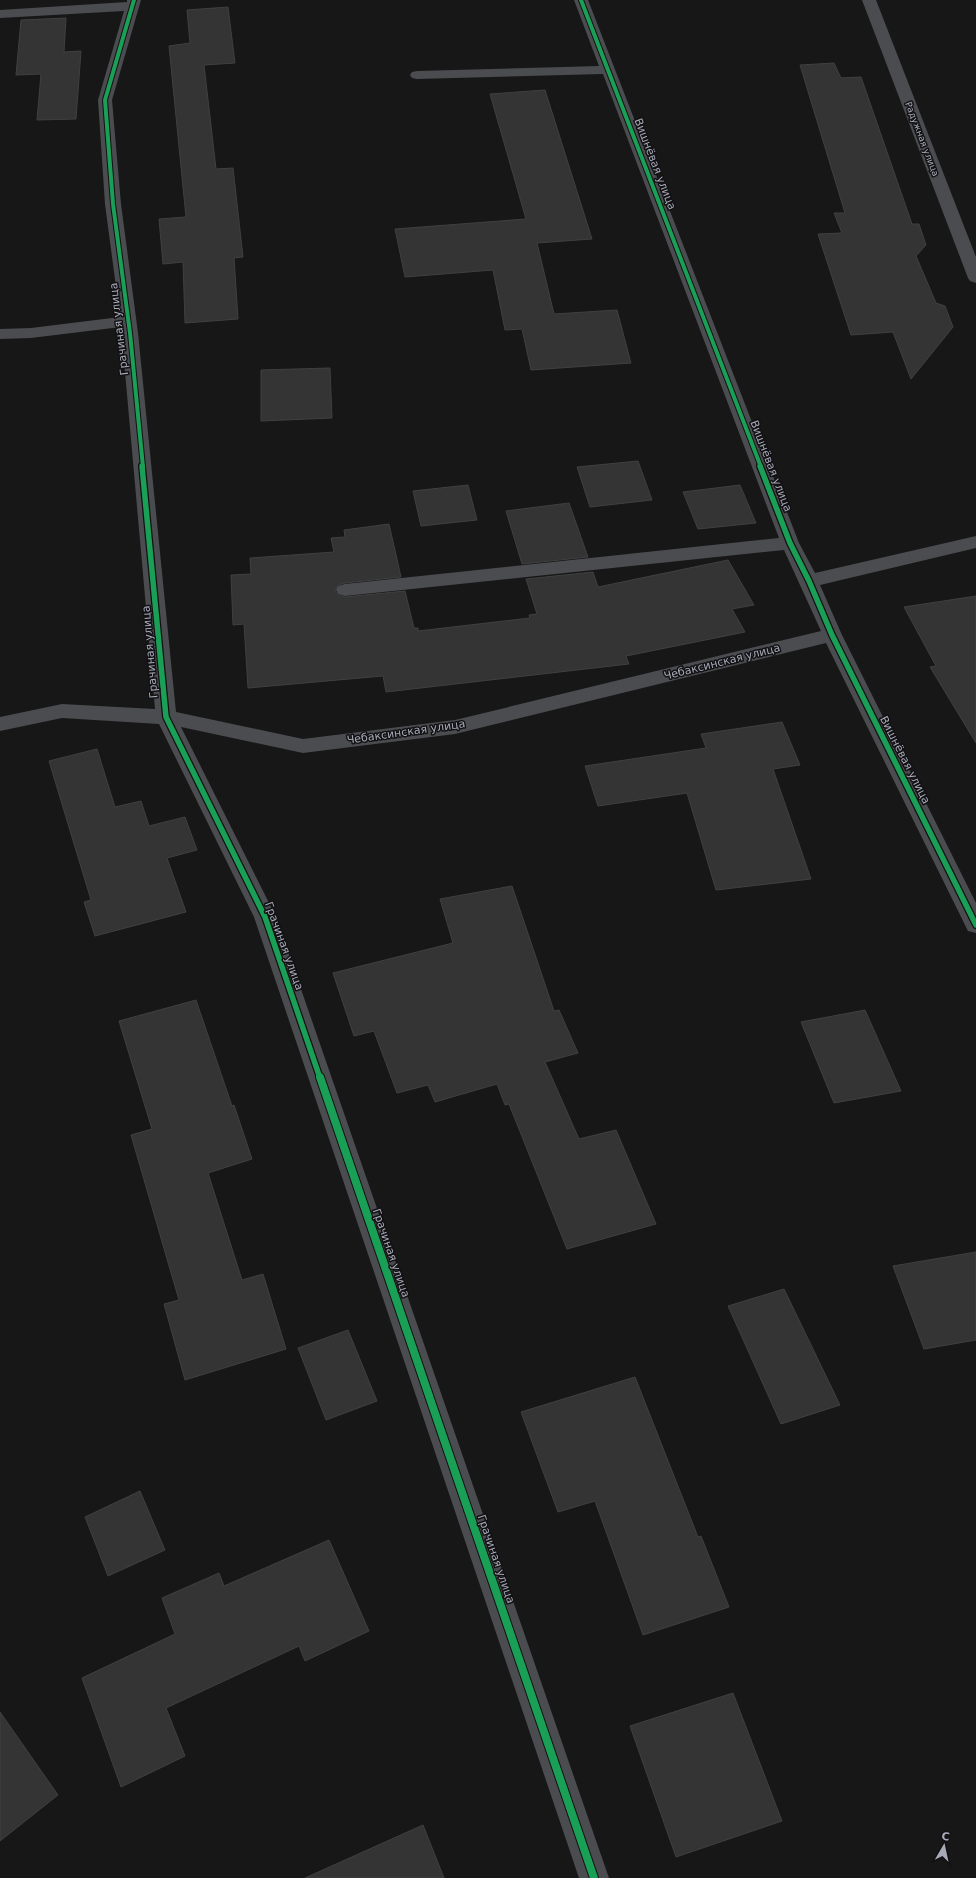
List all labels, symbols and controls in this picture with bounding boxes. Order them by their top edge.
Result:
street label: Радужная улица [903,100,941,178]
street label: Вишнёвая улица [632,116,678,212]
street label: Грачиная улица [107,282,131,376]
street label: Вишнёвая улица [748,418,794,514]
street label: Грачиная улица [139,605,161,699]
street label: Чебаксинская улица [663,641,781,683]
street label: Вишнёвая улица [877,714,933,806]
street label: Чебаксинская улица [346,717,466,747]
street label: Грачиная улица [262,900,306,992]
street label: Грачиная улица [370,1207,412,1299]
street label: Грачиная улица [475,1513,517,1605]
north arrow [924,1826,964,1866]
text: С [940,1830,950,1844]

